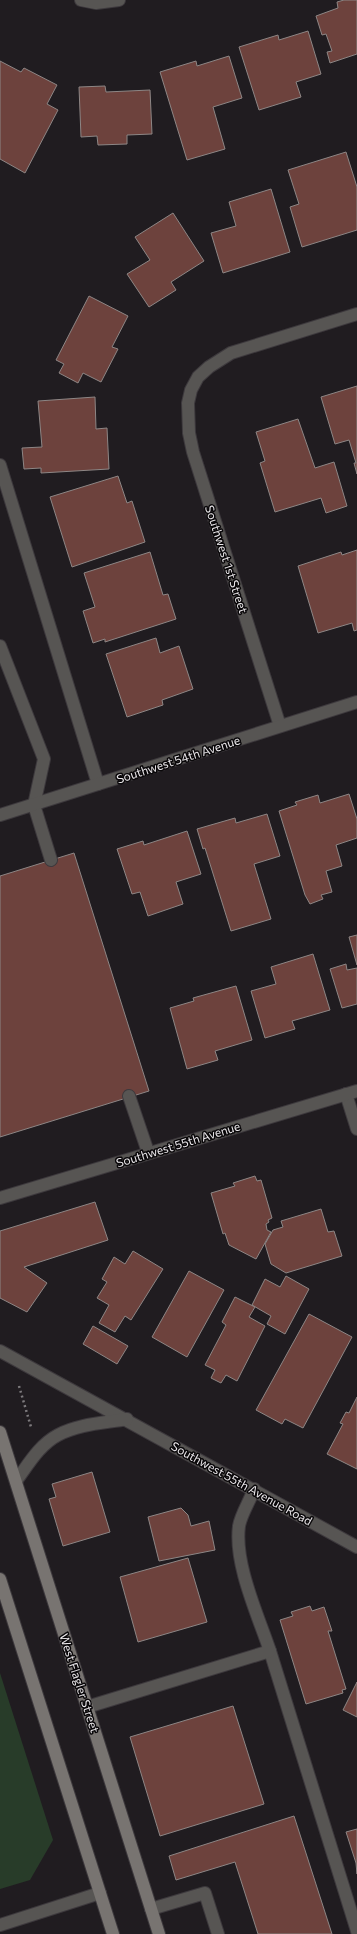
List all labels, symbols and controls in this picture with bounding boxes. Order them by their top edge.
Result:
street label: Southwest 1st Street [203,503,251,615]
street label: Southwest 54th Avenue [114,732,242,786]
street label: Southwest 55th Avenue [114,1118,242,1170]
street label: Southwest 55th Avenue Road [169,1438,315,1528]
street label: West Flagler Street [57,1632,103,1734]

